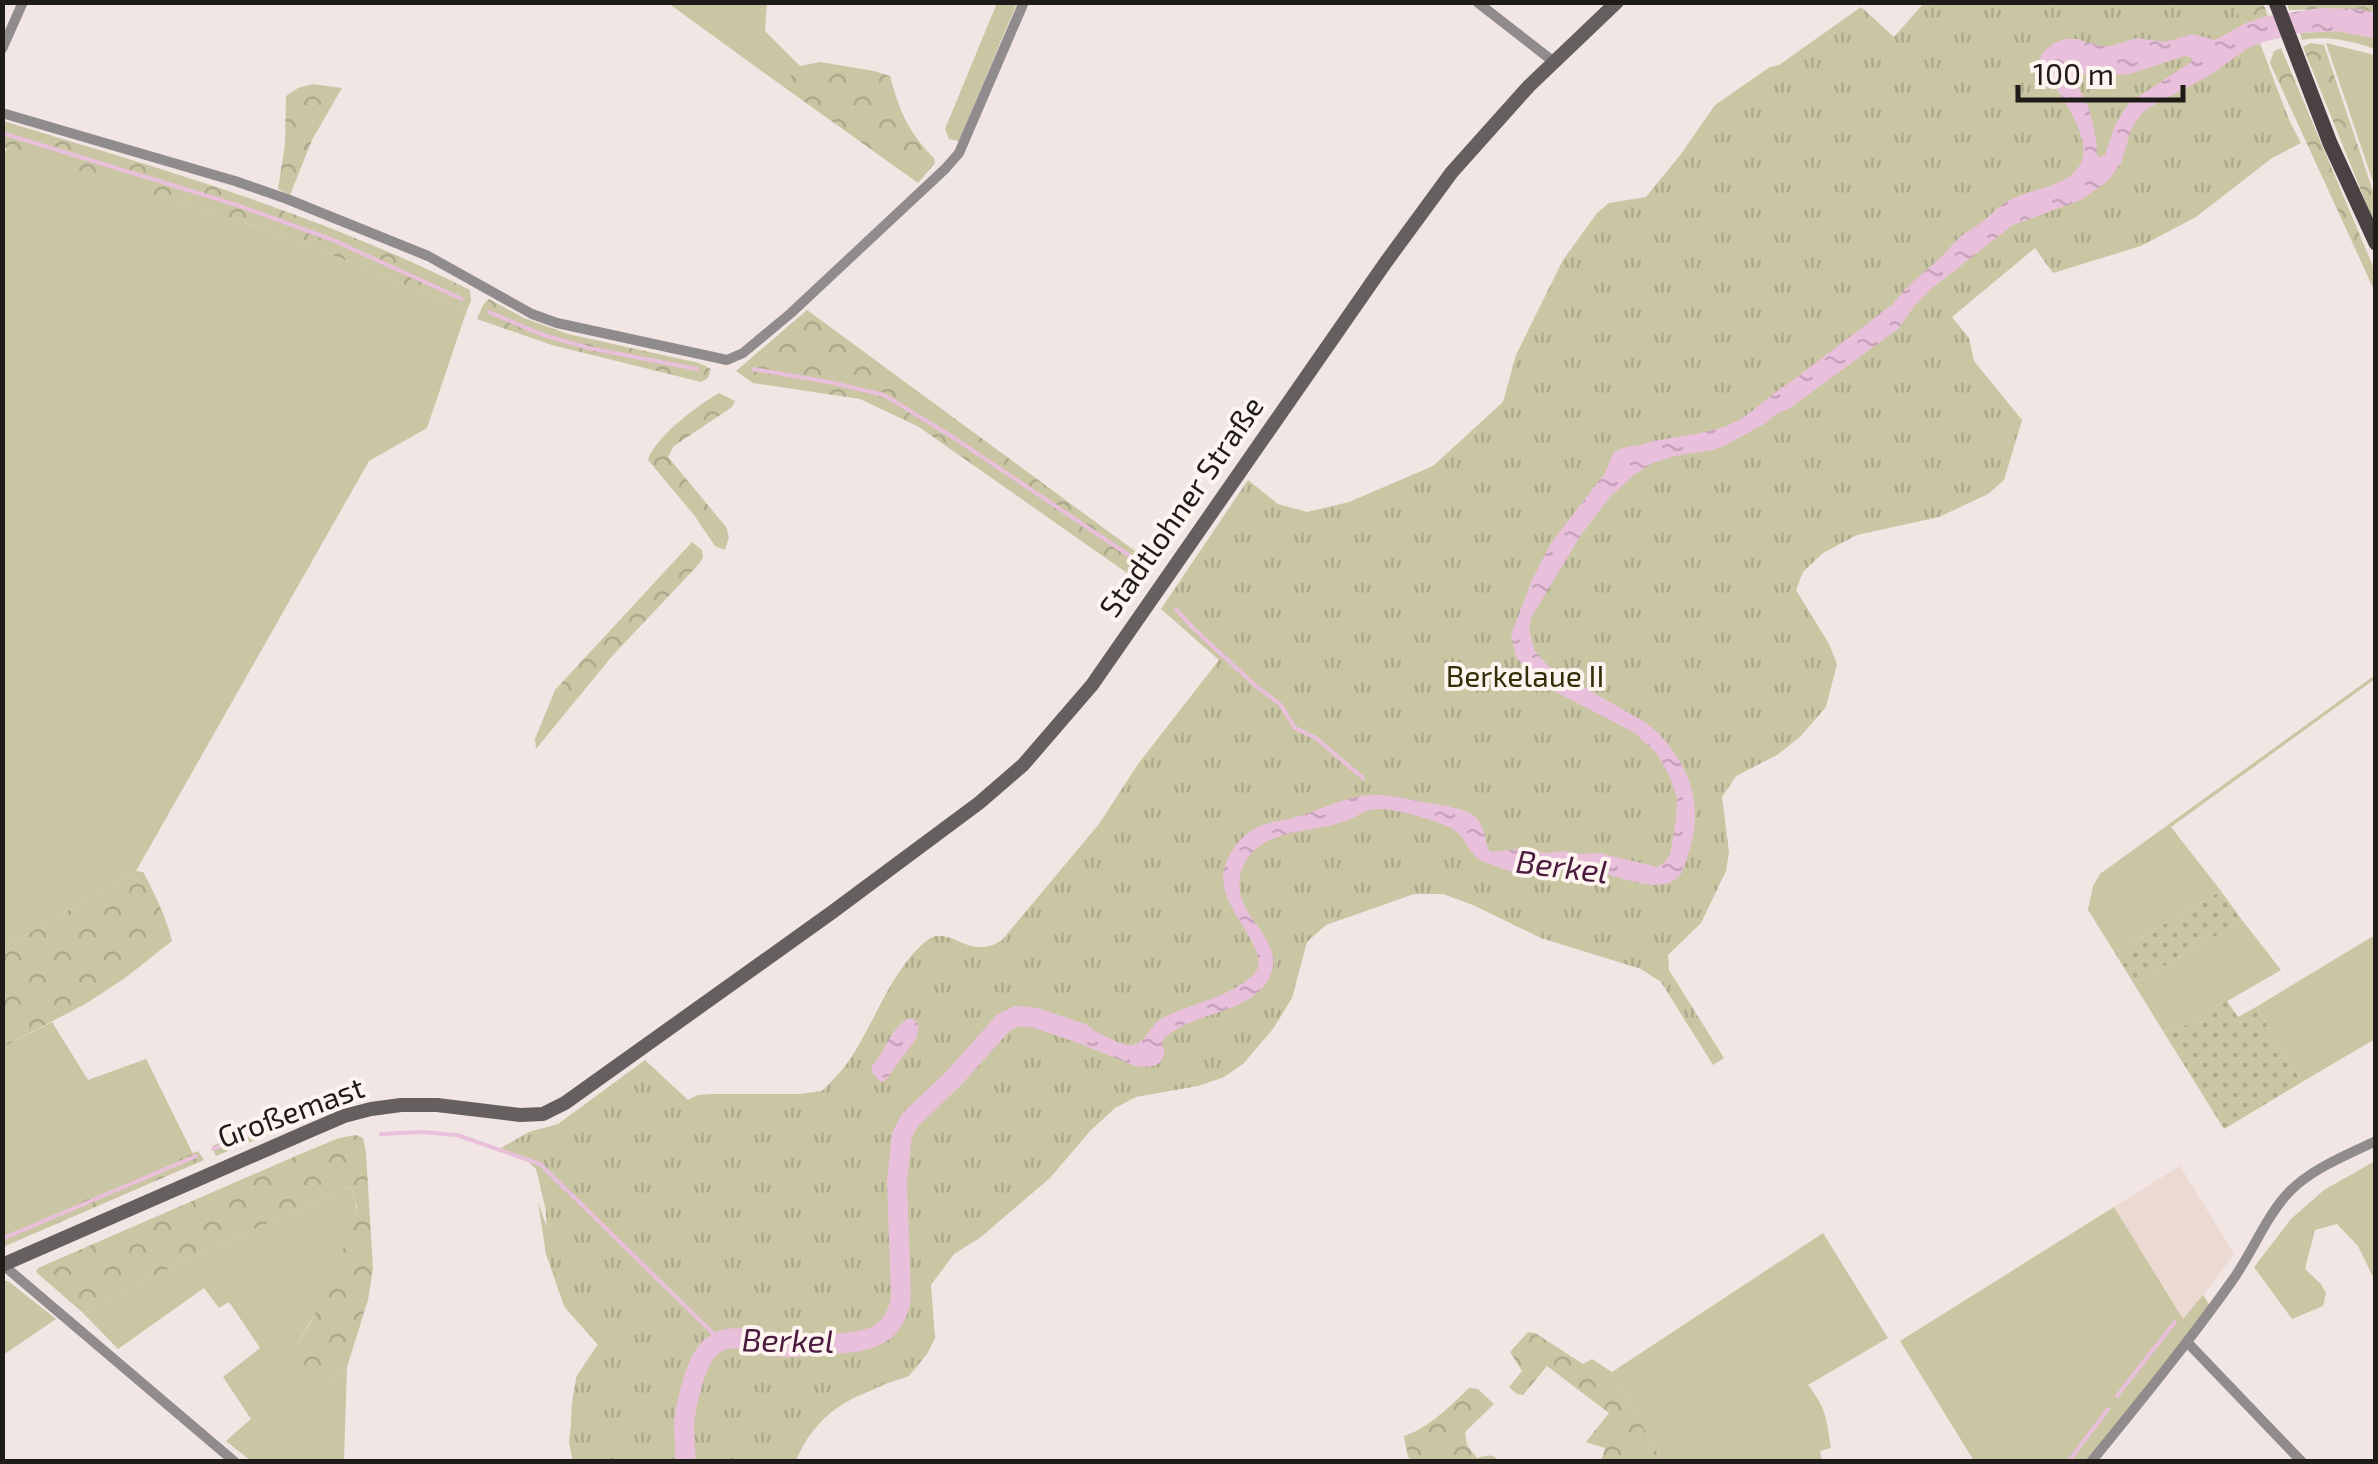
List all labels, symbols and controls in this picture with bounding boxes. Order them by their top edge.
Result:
scale bar [2018,40,2183,102]
text: 100 m [2033,55,2114,91]
street label: Stadtlohner Straße [1091,389,1270,623]
park label: Berkelaue II [1446,657,1604,693]
water label: Berkel [1514,841,1611,890]
street label: Großemast [212,1068,368,1154]
water label: Berkel [741,1319,835,1359]

